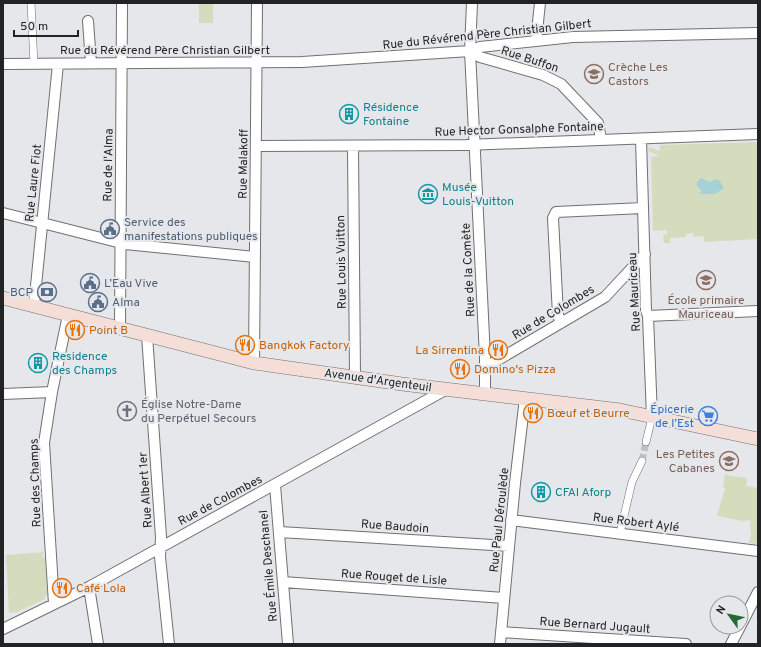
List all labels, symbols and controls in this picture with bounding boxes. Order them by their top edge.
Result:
scale bar [14,12,78,38]
street label: Rue du Révérend Père Christian Gilbert [382,16,592,54]
text: 50 m [20,19,48,35]
street label: Rue du Révérend Père Christian Gilbert [60,43,270,59]
street label: Rue Buffon [499,43,561,77]
place label: Crèche Les Castors [608,60,668,90]
school or university icon: Crèche Les Castors [583,63,605,85]
place label: Résidence Fontaine [363,100,419,130]
building icon: Résidence Fontaine [338,103,360,125]
street label: Rue Hector Gonsalphe Fontaine [434,119,604,141]
street label: Rue de l'Alma [100,128,118,202]
street label: Rue Malakoff [235,129,253,199]
street label: Rue Laure Fiot [22,143,46,223]
place label: Musée Louis-Vuitton [442,180,514,210]
museum icon: Musée Louis-Vuitton [417,183,439,205]
place label: Service des manifestations publiques [124,215,258,245]
street label: Rue Louis Vuitton [333,215,351,309]
public building icon: Service des manifestations publiques [99,218,121,240]
street label: Rue de la Comète [459,222,479,317]
street label: Rue Mauriceau [625,252,645,332]
school or university icon: École primaire Mauriceau [695,269,717,291]
public building icon: L’Eau Vive [79,272,101,294]
place label: L’Eau Vive [104,276,158,292]
bank icon: BCP [36,281,58,303]
street label: Rue de Colombes [509,282,598,344]
place label: BCP [10,285,33,301]
public building icon: Alma [87,291,109,313]
place label: École primaire Mauriceau [668,293,744,323]
place label: Alma [112,295,140,311]
restaurant icon: Point B [64,319,86,341]
place label: Point B [89,323,128,339]
restaurant icon: Bangkok Factory [234,334,256,356]
place label: Bangkok Factory [259,338,349,354]
restaurant icon: La Sirrentina [487,339,509,361]
place label: La Sirrentina [415,343,484,359]
place label: Residence des Champs [52,349,117,379]
building icon: Residence des Champs [27,352,49,374]
restaurant icon: Domino's Pizza [449,358,471,380]
place label: Domino's Pizza [474,362,556,378]
street label: Avenue d'Argenteuil [323,366,433,396]
place label: Église Notre-Dame du Perpétuel Secours [141,397,256,427]
church icon: Église Notre-Dame du Perpétuel Secours [116,400,138,422]
restaurant icon: Bœuf et Beurre [522,402,544,424]
place label: Épicerie de l’Est [650,402,694,432]
supermarket icon: Épicerie de l’Est [697,405,719,427]
place label: Bœuf et Beurre [547,406,630,422]
street label: Rue des Champs [26,438,46,528]
place label: Les Petites Cabanes [656,447,715,477]
school or university icon: Les Petites Cabanes [718,450,740,472]
street label: Rue Albert 1er [135,451,157,528]
street label: Rue Paul Déroulède [487,467,513,573]
street label: Rue de Colombes [176,472,265,530]
building icon: CFAI Aforp [530,481,552,503]
place label: CFAI Aforp [555,485,611,501]
street label: Rue Émile Deschanel [256,509,282,623]
street label: Rue Robert Aylé [592,510,680,536]
street label: Rue Baudoin [360,517,429,537]
street label: Rue Rouget de Lisle [340,566,447,590]
restaurant icon: Café Lola [51,577,73,599]
place label: Café Lola [76,581,126,597]
north arrow [709,595,749,635]
text: N [713,603,729,617]
street label: Rue Bernard Jugault [539,614,651,638]

